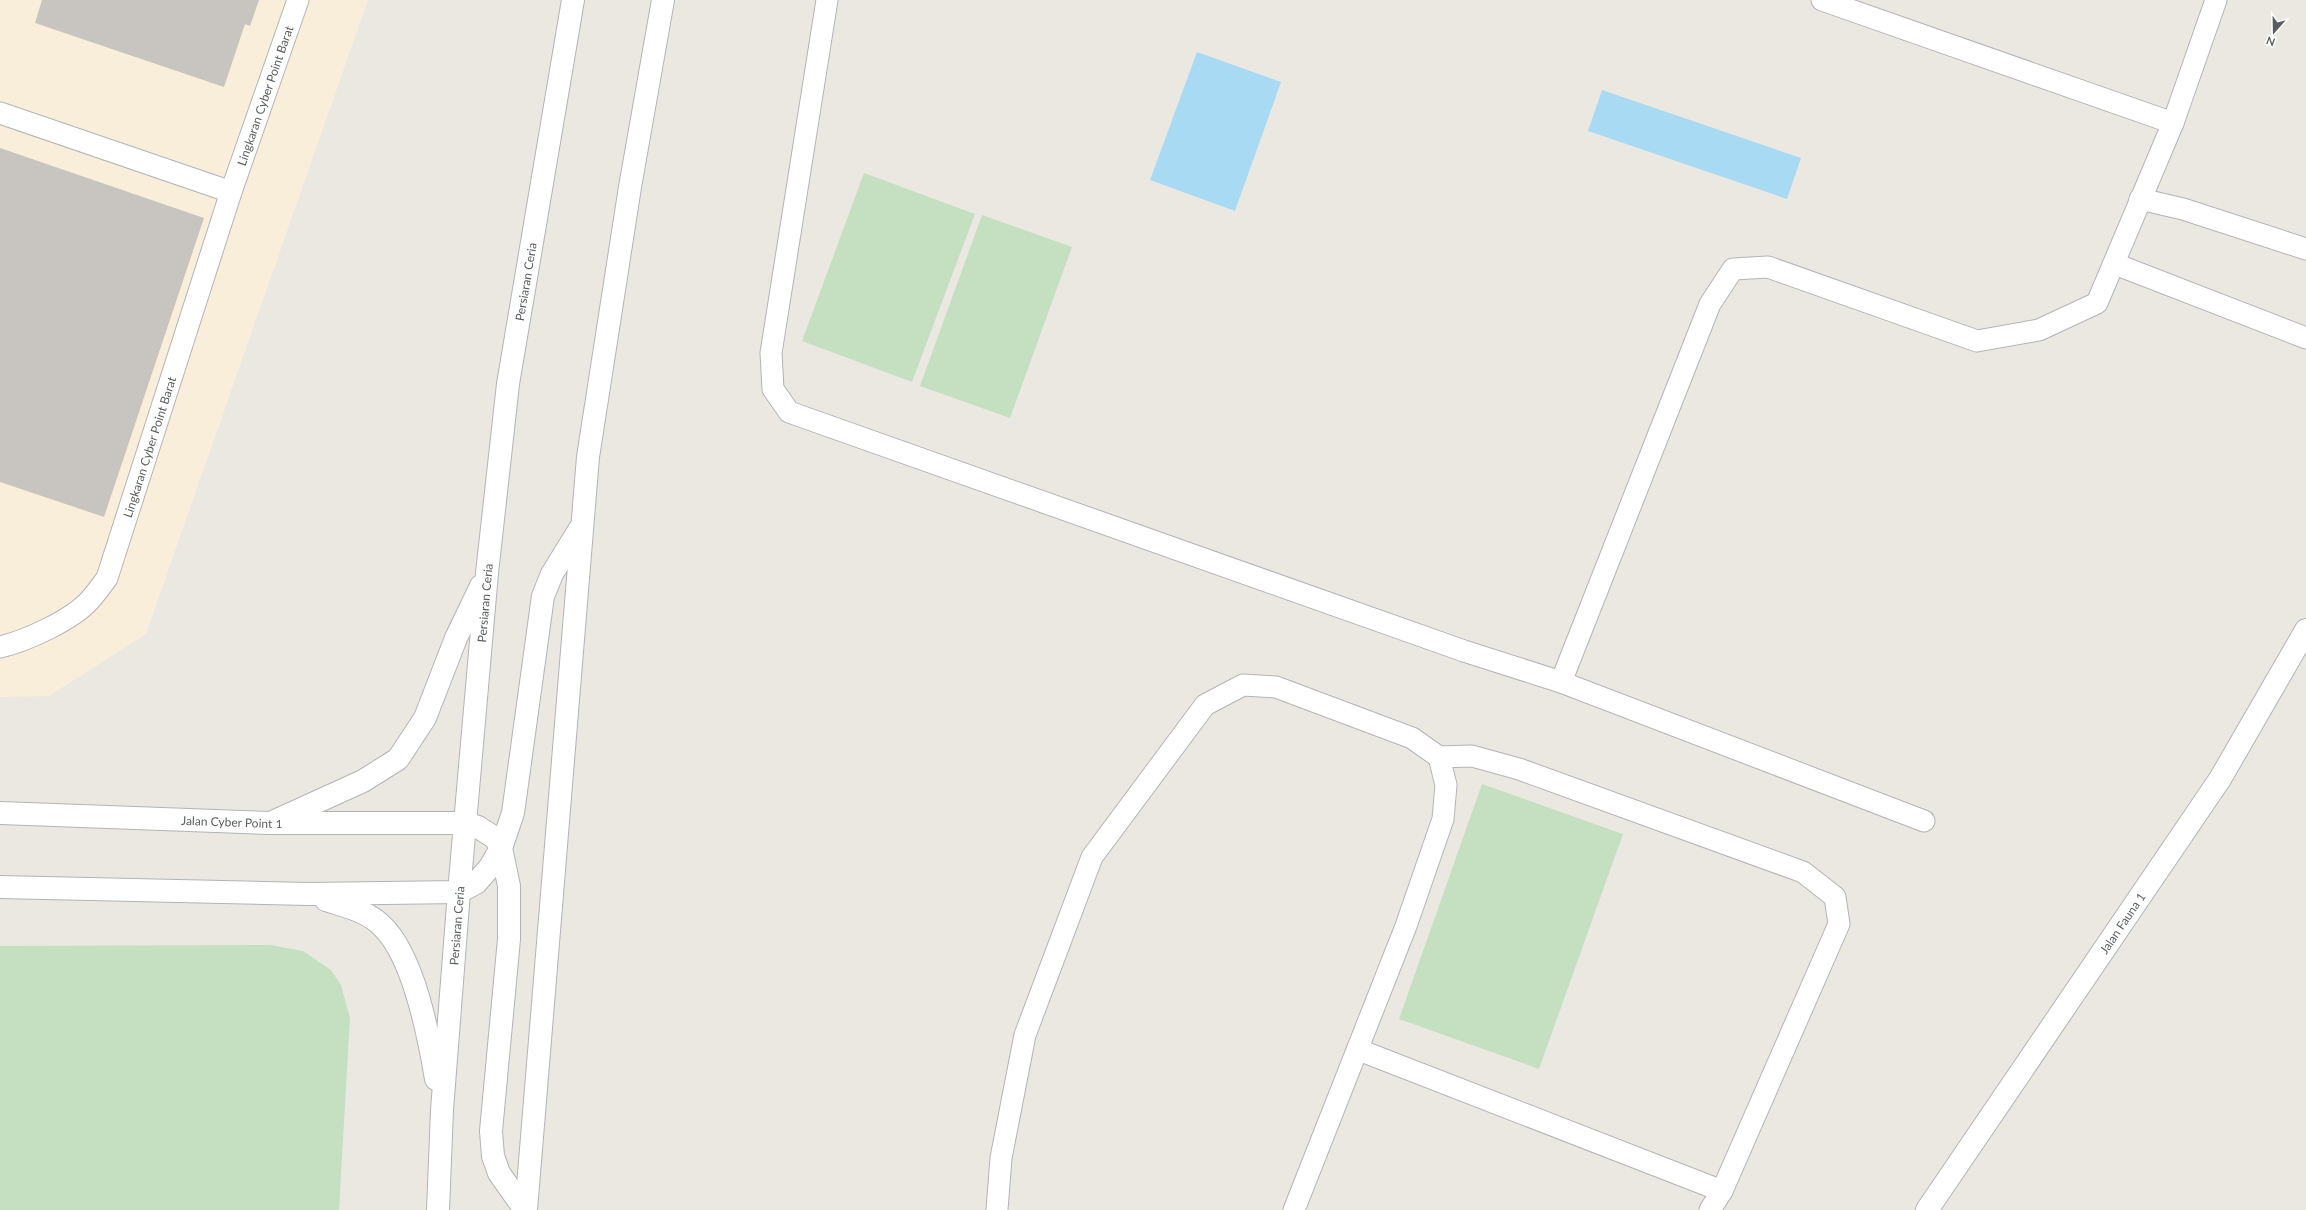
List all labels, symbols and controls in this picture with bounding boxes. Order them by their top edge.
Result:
north arrow [2254,12,2294,52]
street label: Lingkaran Cyber Point Barat [233,23,296,167]
text: N [2264,34,2277,49]
street label: Persiaran Ceria [511,241,539,322]
street label: Lingkaran Cyber Point Barat [119,374,179,519]
street label: Persiaran Ceria [473,563,496,643]
street label: Jalan Cyber Point 1 [181,812,282,831]
street label: Persiaran Ceria [446,885,467,966]
street label: Jalan Fauna 1 [2096,890,2148,956]

